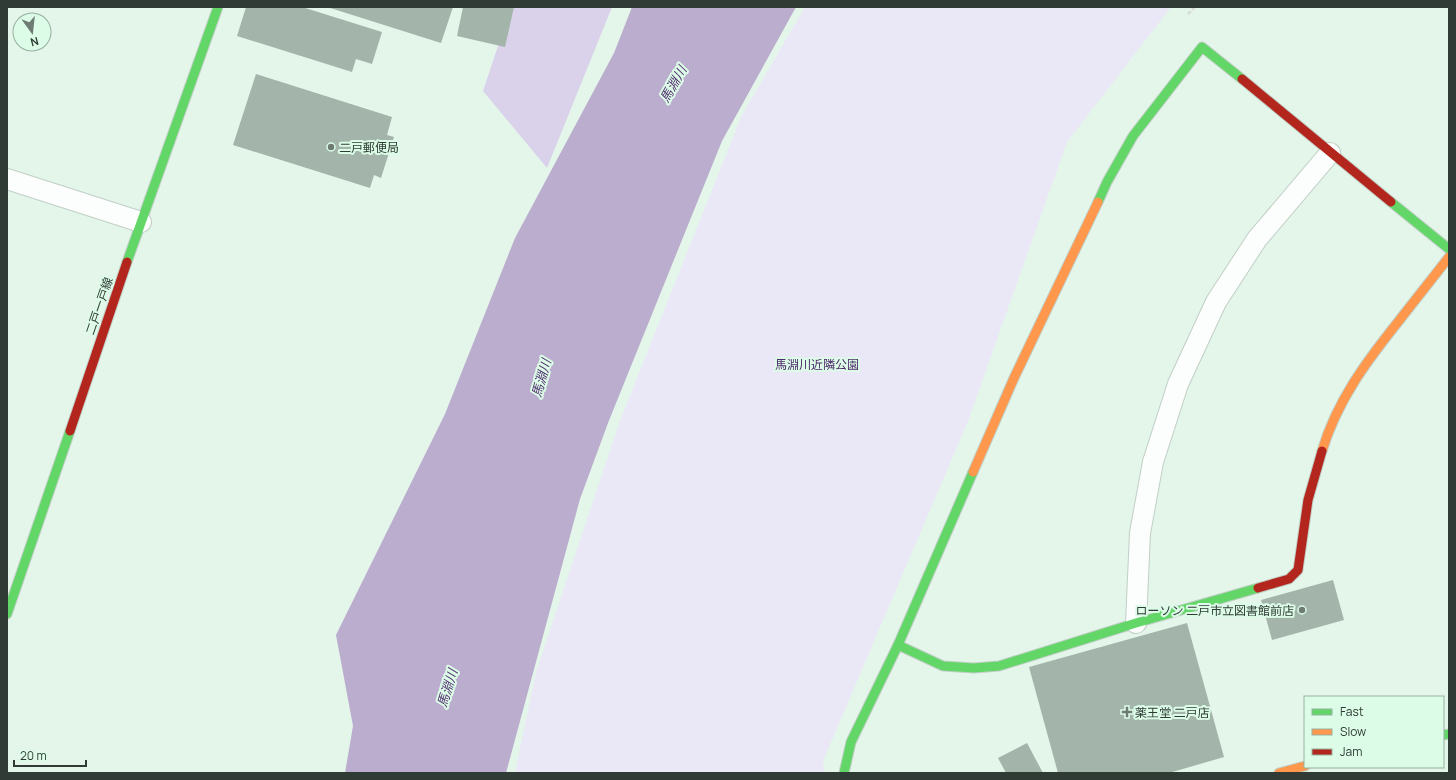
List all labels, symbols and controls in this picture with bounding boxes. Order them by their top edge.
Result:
north arrow [12,12,52,52]
text: N [29,34,40,50]
water label: 馬淵川 [655,61,692,105]
place label: 二戸郵便局 [339,139,399,156]
marker: 二戸郵便局 [326,142,336,152]
street label: 二戸一戸線 [81,275,117,337]
water label: 馬淵川 [527,355,556,399]
park label: 馬淵川近隣公園 [775,356,859,373]
place label: ローソン 二戸市立図書館前店 [1136,602,1294,619]
marker: ローソン 二戸市立図書館前店 [1297,605,1307,615]
water label: 馬淵川 [433,665,462,709]
legend [1304,696,1444,768]
text: Fast [1340,703,1364,720]
place label: 薬王堂 二戸店 [1135,704,1209,721]
marker: 薬王堂 二戸店 [1122,707,1132,717]
text: Slow [1340,723,1366,740]
scale bar [14,742,86,768]
text: Jam [1340,743,1362,760]
text: 20 m [20,747,47,764]

